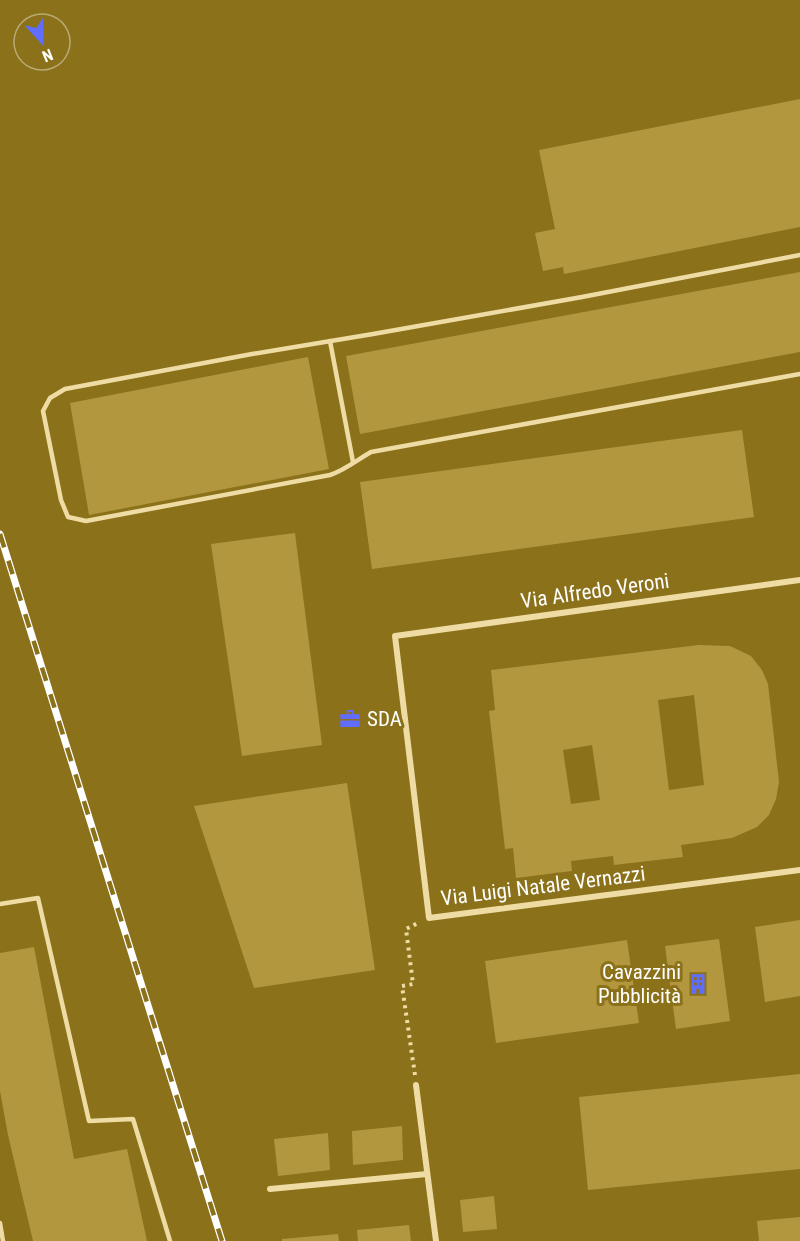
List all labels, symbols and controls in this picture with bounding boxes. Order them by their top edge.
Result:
north arrow [12,12,72,72]
text: N [39,45,56,66]
street label: Via Alfredo Veroni [519,569,671,613]
office icon: SDA [338,707,362,731]
place label: SDA [367,707,402,731]
street label: Via Luigi Natale Vernazzi [439,862,647,910]
place label: Cavazzini Pubblicità [598,960,681,1008]
building icon: Cavazzini Pubblicità [686,972,710,996]

